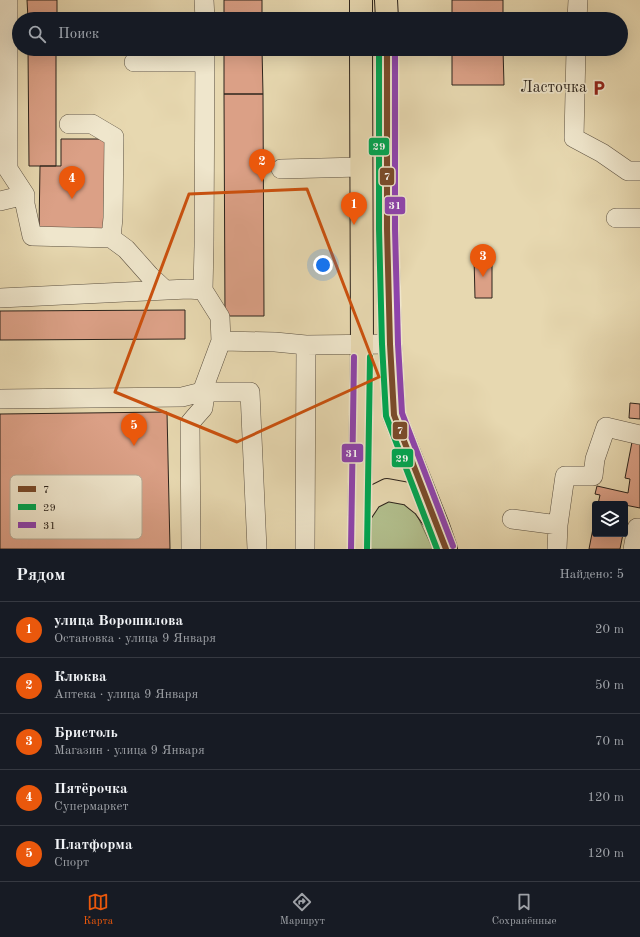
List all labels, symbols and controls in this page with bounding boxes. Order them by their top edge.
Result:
search box [12,12,628,56]
icon: search [26,23,48,45]
text: Поиск [58,27,99,42]
parking icon: Ласточка [590,79,608,97]
place label: Ласточка [520,80,587,96]
line badge: 29 [368,137,390,156]
text: 29 [373,142,385,153]
pin: 2 [249,149,275,182]
pin: 4 [59,166,85,199]
line badge: 7 [379,167,395,186]
text: 7 [384,172,390,183]
pin: 1 [341,192,367,225]
line badge: 31 [384,196,406,215]
text: 31 [389,201,401,212]
pin: 3 [470,244,496,277]
your location [313,255,333,275]
pin: 5 [121,413,147,446]
line badge: 7 [392,421,408,440]
text: 7 [397,426,403,437]
line badge: 31 [341,443,364,463]
line badge: 29 [391,448,414,468]
text: 31 [346,449,358,460]
text: 29 [396,454,408,465]
legend [10,475,142,539]
text: 7 [43,485,49,496]
map controls [592,501,628,537]
button: layers [592,501,628,537]
text: 29 [43,503,56,514]
text: 31 [43,521,56,532]
text: Рядом [16,567,65,584]
text: Найдено: 5 [560,568,624,581]
text: улица Ворошилова [54,614,183,629]
text: 1 [25,623,33,636]
text: 20 m [595,623,624,636]
text: Остановка · улица 9 Января [54,632,216,645]
text: Клюква [54,670,107,685]
text: 2 [25,679,33,692]
text: 50 m [595,679,624,692]
text: Аптека · улица 9 Января [54,688,198,701]
text: Бристоль [54,726,118,741]
text: 3 [25,735,33,748]
text: 70 m [595,735,624,748]
text: Магазин · улица 9 Января [54,744,205,757]
text: Пятёрочка [54,782,128,797]
text: 4 [25,791,33,804]
text: 120 m [587,791,624,804]
text: Супермаркет [54,800,129,813]
text: Платформа [54,838,133,853]
text: 5 [25,847,33,860]
text: 120 m [587,847,624,860]
text: Спорт [54,856,89,869]
tab: Карта [83,891,113,929]
tab: Маршрут [280,891,325,929]
tab: Сохранённые [492,891,557,929]

